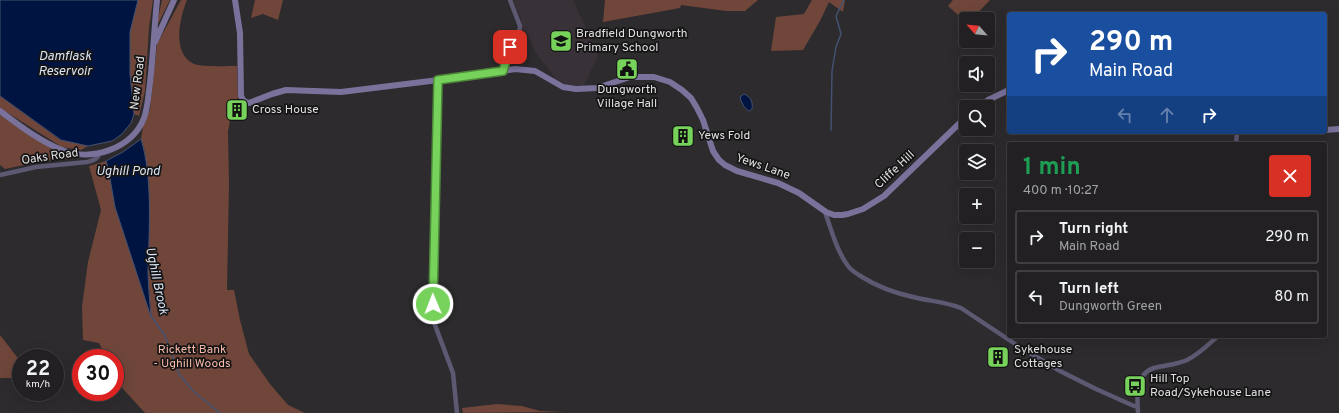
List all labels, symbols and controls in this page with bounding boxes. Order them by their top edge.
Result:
north arrow [959,12,995,48]
map controls [959,12,995,268]
text: 290 m [1089,25,1173,61]
place label: Bradfield Dungworth Primary School [576,26,687,56]
school or university icon: Bradfield Dungworth Primary School [548,28,574,54]
icon: right [1023,28,1075,80]
pin [493,30,527,64]
icon: arrive [499,36,521,58]
water label: Damflask Reservoir [38,49,93,80]
street label: New Road [127,55,149,111]
public building icon: Dungworth Village Hall [614,56,640,82]
button: sound [959,56,995,92]
text: Main Road [1089,60,1173,83]
place label: Dungworth Village Hall [597,82,657,112]
building icon: Cross House [224,97,250,123]
button: search [959,100,995,136]
place label: Cross House [252,102,319,118]
icon: left [1114,104,1136,126]
icon: ahead [1156,104,1178,126]
icon: right [1198,104,1220,126]
building icon: Yews Fold [670,123,696,149]
place label: Yews Fold [698,128,750,144]
button: layers [959,144,995,180]
street label: Oaks Road [21,145,79,169]
street label: Cliffe Hill [872,147,918,193]
street label: Yews Lane [734,150,792,184]
text: 1 min [1023,153,1081,183]
button: close [1269,155,1311,197]
water label: Ughill Pond [96,164,161,180]
text: 400 m · 10:27 [1023,183,1099,199]
button: + [959,188,995,224]
text: Turn right [1059,220,1128,239]
icon: right [1025,226,1047,248]
text: 290 m [1265,228,1309,247]
button: − [959,232,995,268]
text: Main Road [1059,239,1120,255]
water label: Ughill Brook [141,246,171,317]
text: Turn left [1059,280,1119,299]
position arrow [412,283,454,325]
icon: left [1025,286,1047,308]
text: 80 m [1274,288,1309,307]
text: Dungworth Green [1059,299,1162,315]
park label: Rickett Bank - Ughill Woods [153,342,231,372]
place label: Sykehouse Cottages [1014,342,1072,372]
building icon: Sykehouse Cottages [985,344,1011,370]
speed limit sign: 30 [72,349,124,401]
text: 22 [26,357,50,383]
place label: Hill Top Road/Sykehouse Lane [1150,371,1271,401]
bus stop icon: Hill Top Road/Sykehouse Lane [1122,373,1148,399]
text: km/h [26,378,50,391]

